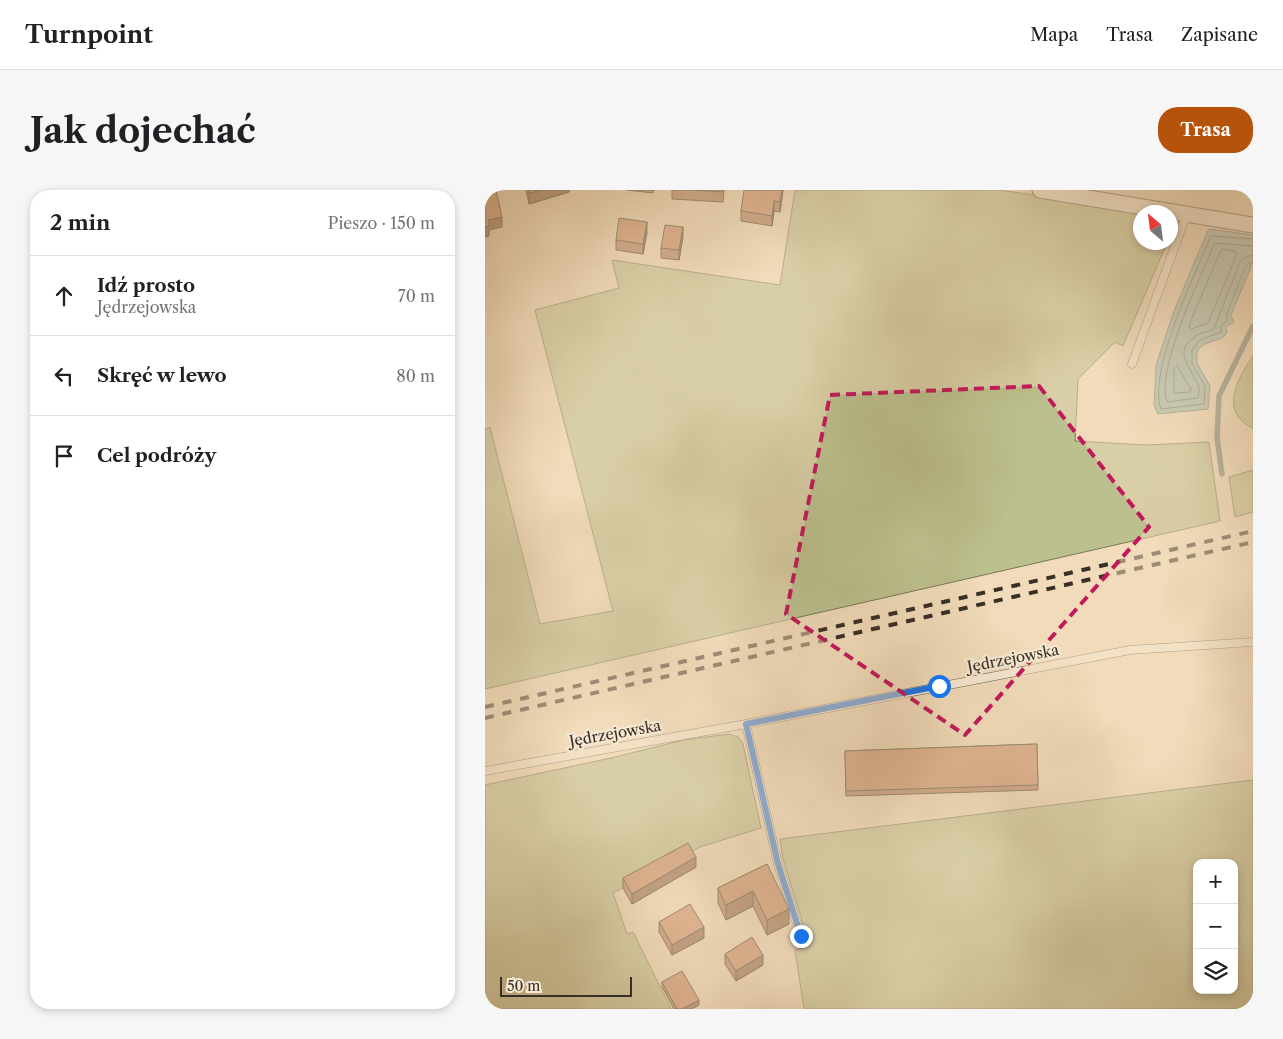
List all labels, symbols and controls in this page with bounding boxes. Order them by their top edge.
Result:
text: Turnpoint [25,20,153,49]
text: Mapa [1030,24,1078,46]
text: Trasa [1106,24,1153,46]
text: Zapisane [1181,24,1258,46]
button: Trasa [1158,107,1253,153]
text: Jak dojechać [30,109,256,152]
north arrow [1133,205,1178,250]
text: 2 min [50,210,110,235]
text: Pieszo · 150 m [328,213,435,233]
text: Idź prosto [97,274,195,297]
icon: ahead [50,282,78,310]
text: 70 m [398,286,435,306]
text: Jędrzejowska [97,297,196,317]
icon: left [50,362,78,390]
text: Skręć w lewo [97,364,227,387]
text: 80 m [396,366,435,386]
icon: arrive [50,442,78,470]
text: Cel podróży [97,444,216,467]
street label: Jędrzejowska [964,640,1061,677]
route start [928,675,951,698]
street label: Jędrzejowska [566,716,663,751]
map controls [1193,859,1238,994]
button: + [1193,859,1238,904]
button: − [1193,904,1238,949]
route end [790,925,813,948]
button: layers [1193,949,1238,994]
scale bar [500,974,633,997]
text: 50 m [507,977,540,995]

